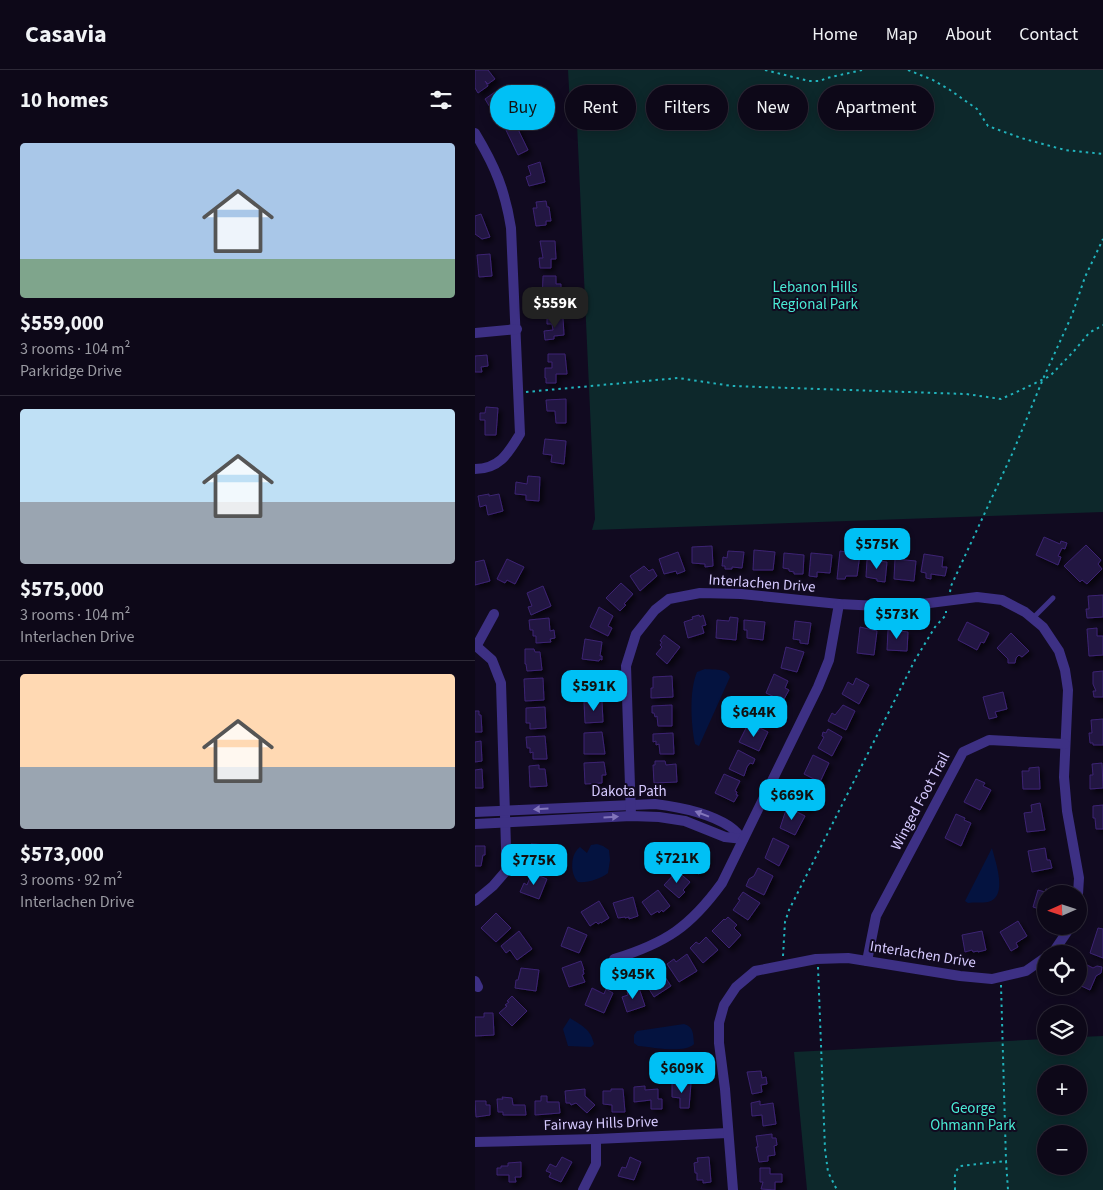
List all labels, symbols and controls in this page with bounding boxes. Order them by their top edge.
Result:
text: Casavia [25,17,107,52]
text: Home [812,22,858,47]
text: Map [886,22,918,47]
text: About [946,22,991,47]
text: Contact [1019,22,1078,47]
text: 10 homes [20,85,108,115]
chip: Buy [490,85,555,130]
chip: Rent [565,85,636,130]
chip: Filters [646,85,728,130]
chip: New [738,85,808,130]
chip: Apartment [818,85,934,130]
icon: filters [427,86,455,114]
icon: home [193,176,283,266]
park label: Lebanon Hills Regional Park [772,277,858,315]
pin: $559K [520,286,590,329]
text: $559K [533,292,577,314]
text: $559,000 [20,308,104,338]
text: 3 rooms · 104 m² [20,338,130,360]
text: Parkridge Drive [20,360,122,382]
icon: home [193,441,283,531]
pin: $575K [842,528,912,570]
text: $575K [855,533,899,555]
street label: Interlachen Drive [708,569,816,598]
text: $575,000 [20,574,104,604]
pin: $573K [862,598,932,640]
text: $573K [875,603,919,625]
text: 3 rooms · 104 m² [20,604,130,626]
text: Interlachen Drive [20,626,134,648]
pin: $591K [559,670,629,712]
text: $591K [572,675,616,697]
pin: $644K [719,696,789,738]
text: $644K [732,701,776,723]
icon: home [193,706,283,796]
street label: Winged Foot Trail [886,748,955,854]
pin: $669K [757,778,827,821]
street label: Dakota Path [591,781,667,802]
text: $669K [770,784,814,806]
one-way arrow [533,805,549,813]
one-way arrow [694,810,709,818]
one-way arrow [603,813,619,821]
text: $573,000 [20,839,104,869]
pin: $721K [642,842,712,884]
pin: $775K [499,844,569,886]
text: $721K [655,847,699,869]
text: $775K [512,849,556,871]
text: 3 rooms · 92 m² [20,869,122,891]
north arrow [1037,885,1087,935]
map controls [1037,885,1087,1175]
text: Interlachen Drive [20,891,134,913]
street label: Interlachen Drive [868,936,978,973]
button: locate [1037,945,1087,995]
pin: $945K [598,958,668,1000]
text: $945K [611,963,655,985]
button: layers [1037,1005,1087,1055]
pin: $609K [647,1052,717,1094]
text: $609K [660,1057,704,1079]
button: + [1037,1065,1087,1115]
park label: George Ohmann Park [930,1098,1016,1136]
street label: Fairway Hills Drive [543,1111,659,1136]
button: − [1037,1125,1087,1175]

